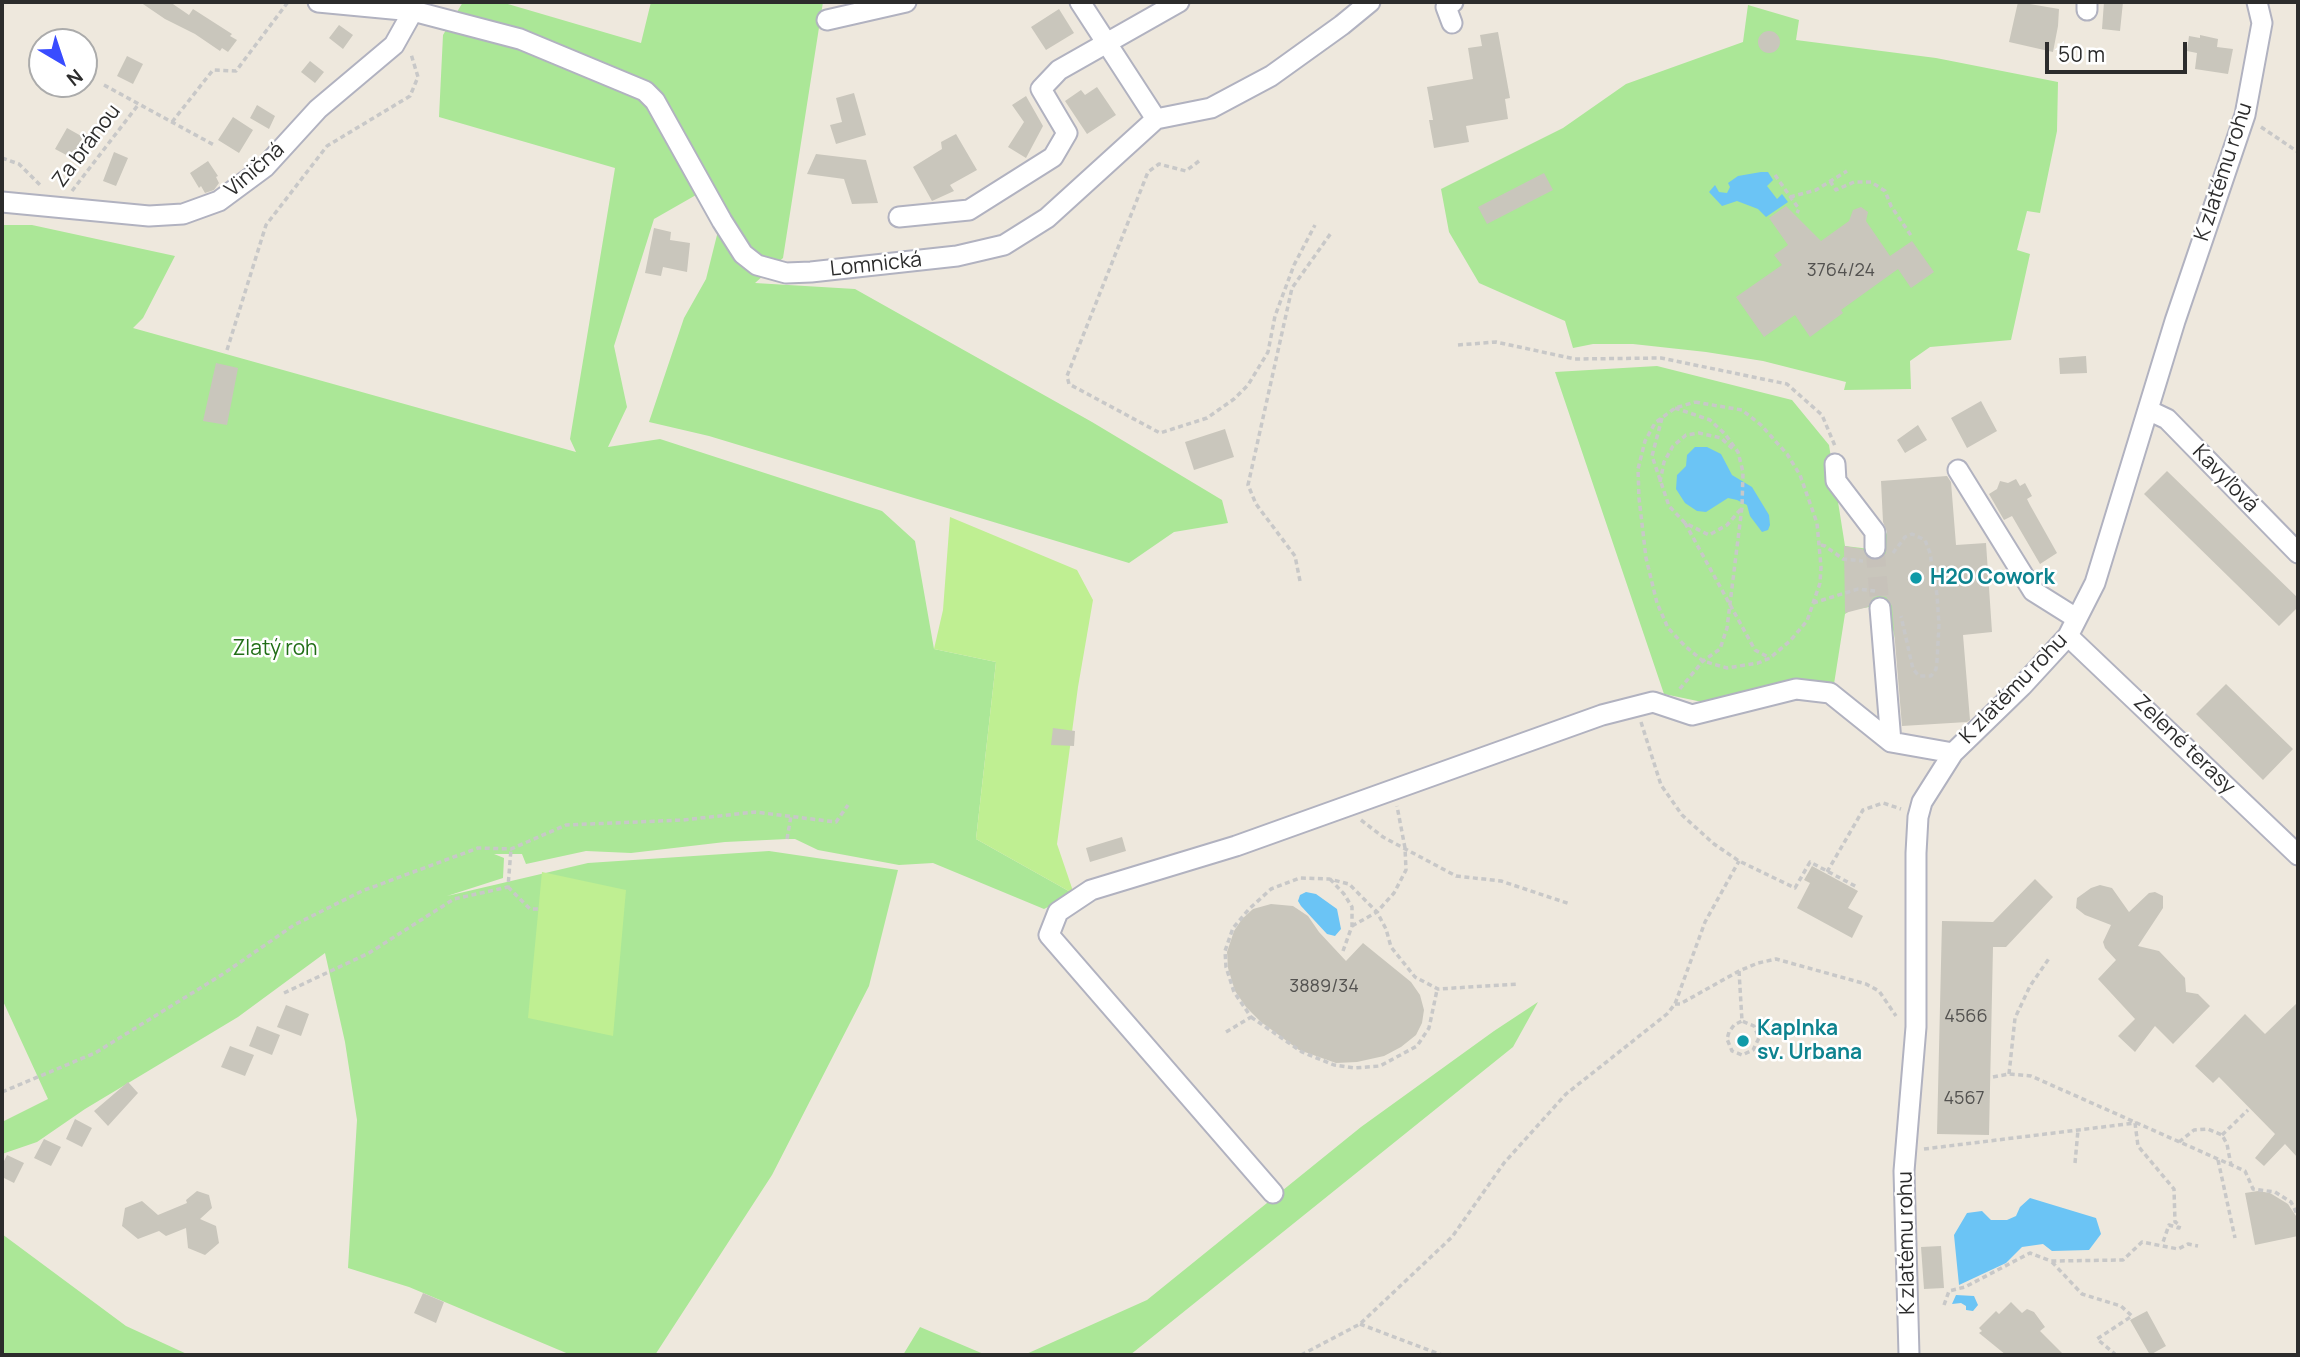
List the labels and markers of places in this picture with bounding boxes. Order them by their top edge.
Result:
place label: H2O Cowork [1930,565,2055,591]
marker: H2O Cowork [1908,570,1924,586]
place label: Kaplnka sv. Urbana [1757,1016,1862,1066]
marker: Kaplnka sv. Urbana [1735,1033,1751,1049]

